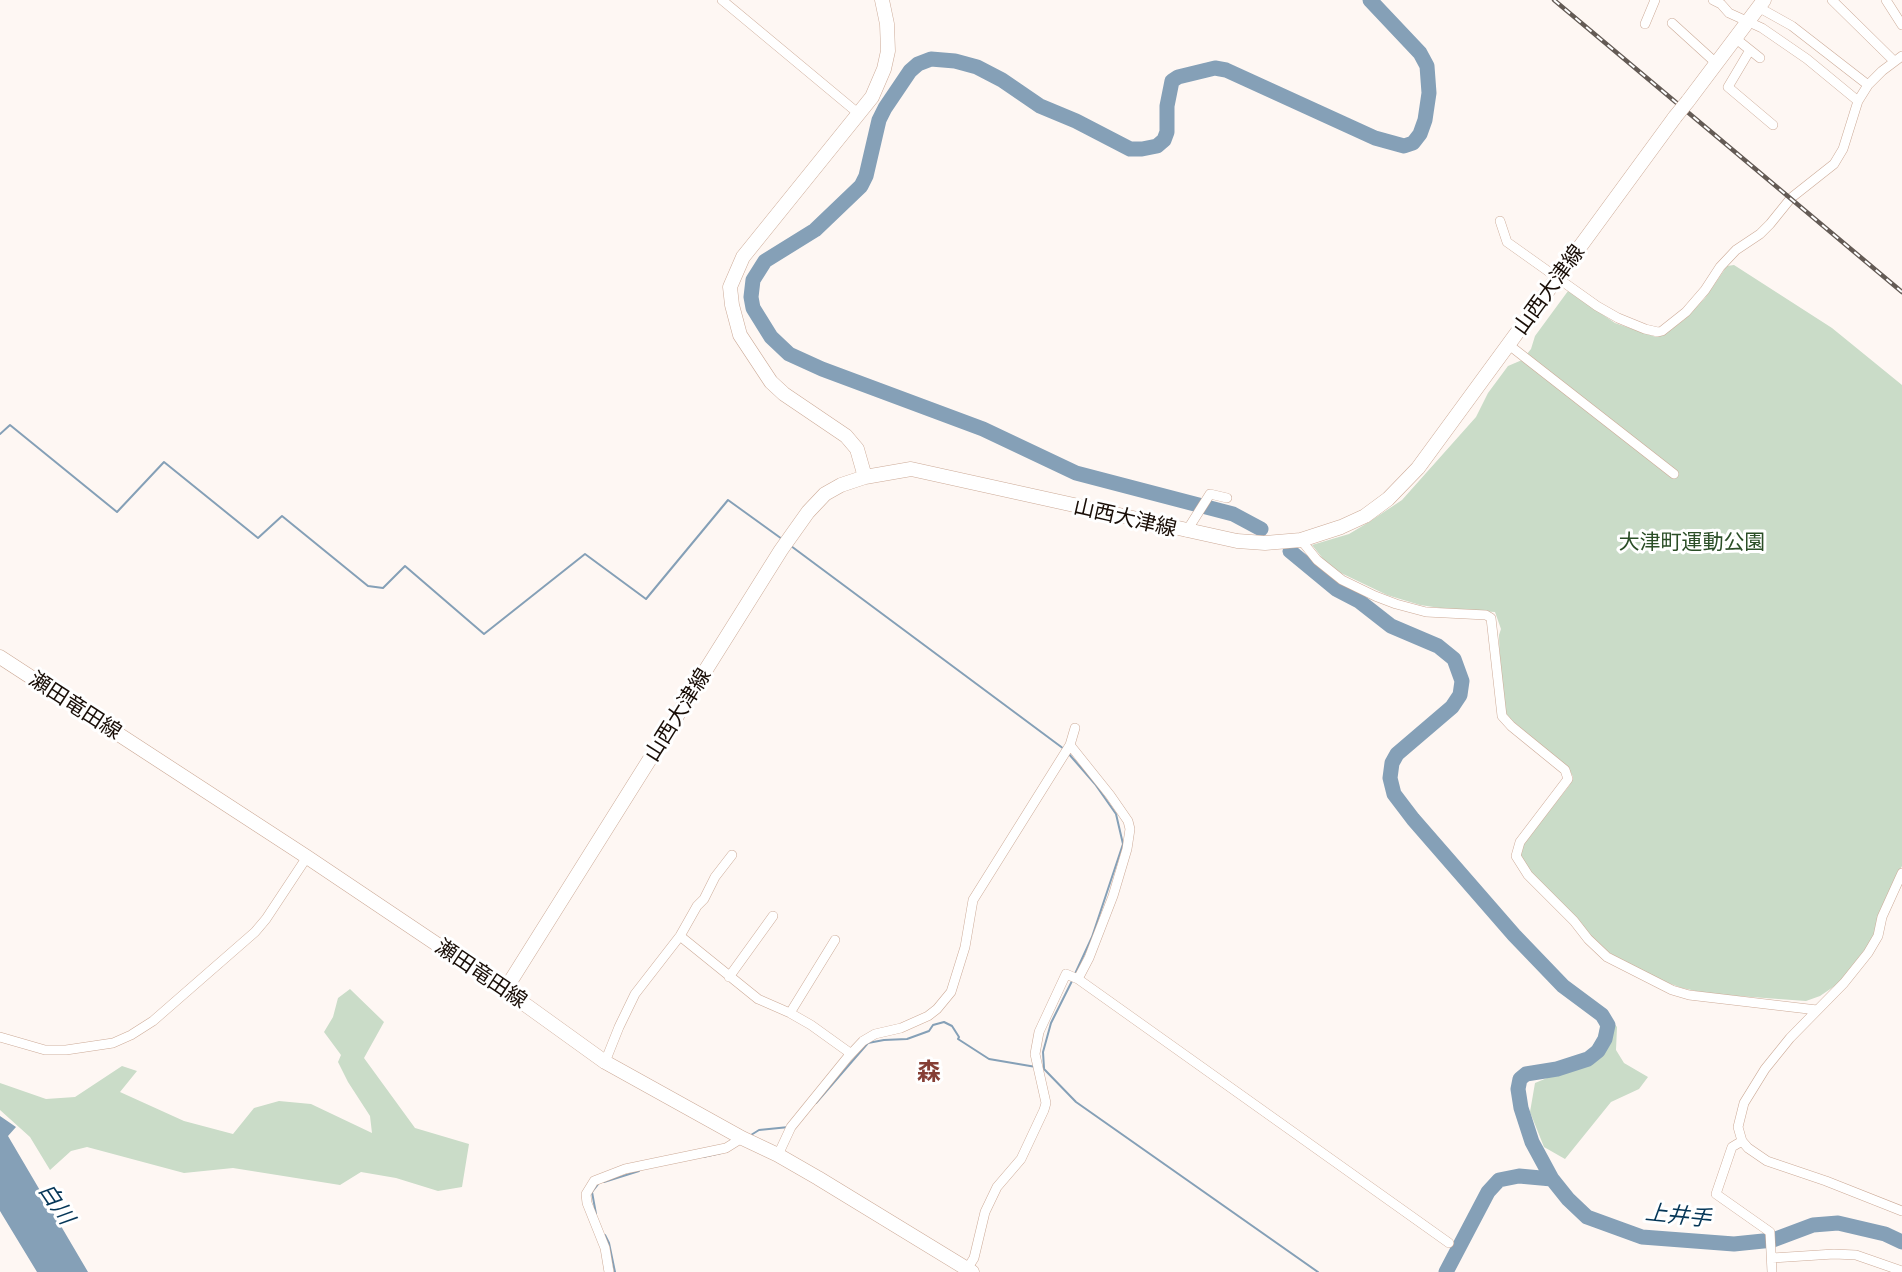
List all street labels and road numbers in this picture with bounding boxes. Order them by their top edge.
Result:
street label: 山西大津線 [1508,240,1590,340]
street label: 山西大津線 [1071,494,1179,542]
street label: 山西大津線 [639,664,717,766]
street label: 瀬田竜田線 [24,667,126,745]
street label: 瀬田竜田線 [430,934,532,1014]

